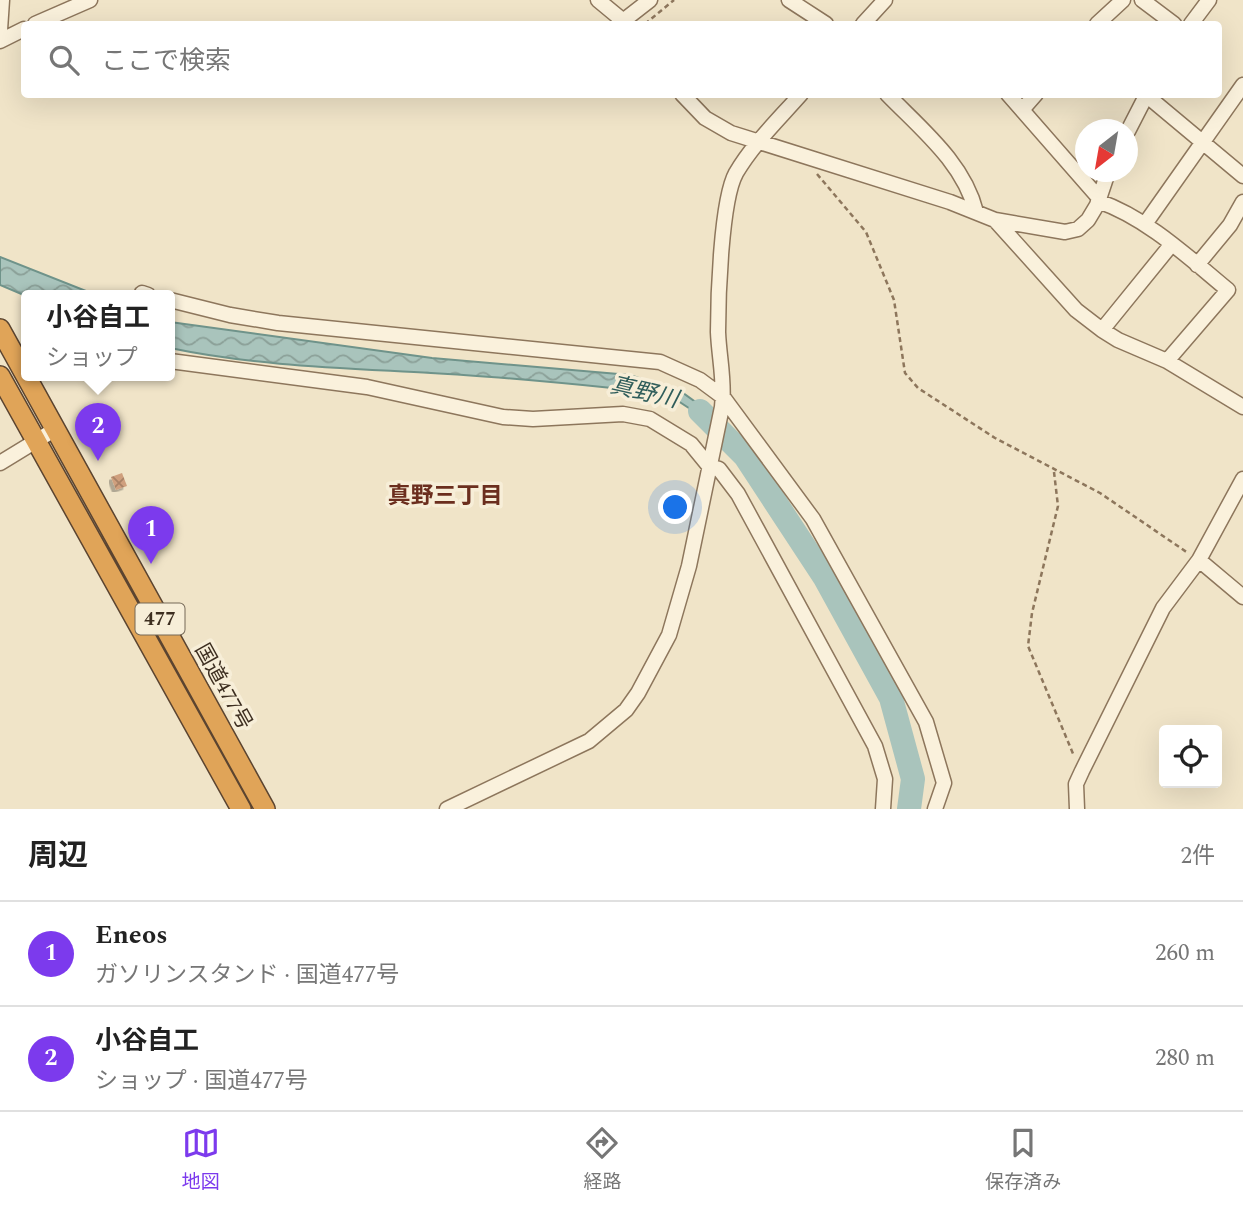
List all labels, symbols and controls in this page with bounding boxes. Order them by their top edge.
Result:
search box [21,21,1222,98]
icon: search [45,41,83,79]
text: ここで検索 [101,41,231,81]
north arrow [1075,119,1138,182]
popup [21,290,175,381]
text: 小谷自工 [46,298,150,338]
text: ショップ [46,341,138,376]
water label: 真野川 [606,368,684,418]
pin: 2 [75,403,121,461]
district label: 真野三丁目 [388,479,503,514]
your location [658,490,692,524]
pin: 1 [128,506,174,564]
road number: 477 [136,604,184,634]
street label: 国道477号 [186,638,260,736]
map controls [1159,725,1222,788]
button: locate [1159,725,1222,788]
text: 周辺 [28,833,88,879]
text: 2件 [1181,839,1215,874]
text: Eneos [95,915,168,955]
text: 1 [45,936,57,971]
text: 260 m [1155,936,1215,971]
text: ガソリンスタンド · 国道477号 [95,958,399,993]
text: 小谷自工 [95,1021,199,1061]
text: 2 [45,1041,57,1076]
text: 280 m [1155,1041,1215,1076]
text: ショップ · 国道477号 [95,1064,308,1099]
tab: 地図 [182,1124,220,1197]
tab: 経路 [583,1124,621,1197]
tab: 保存済み [985,1124,1061,1197]

